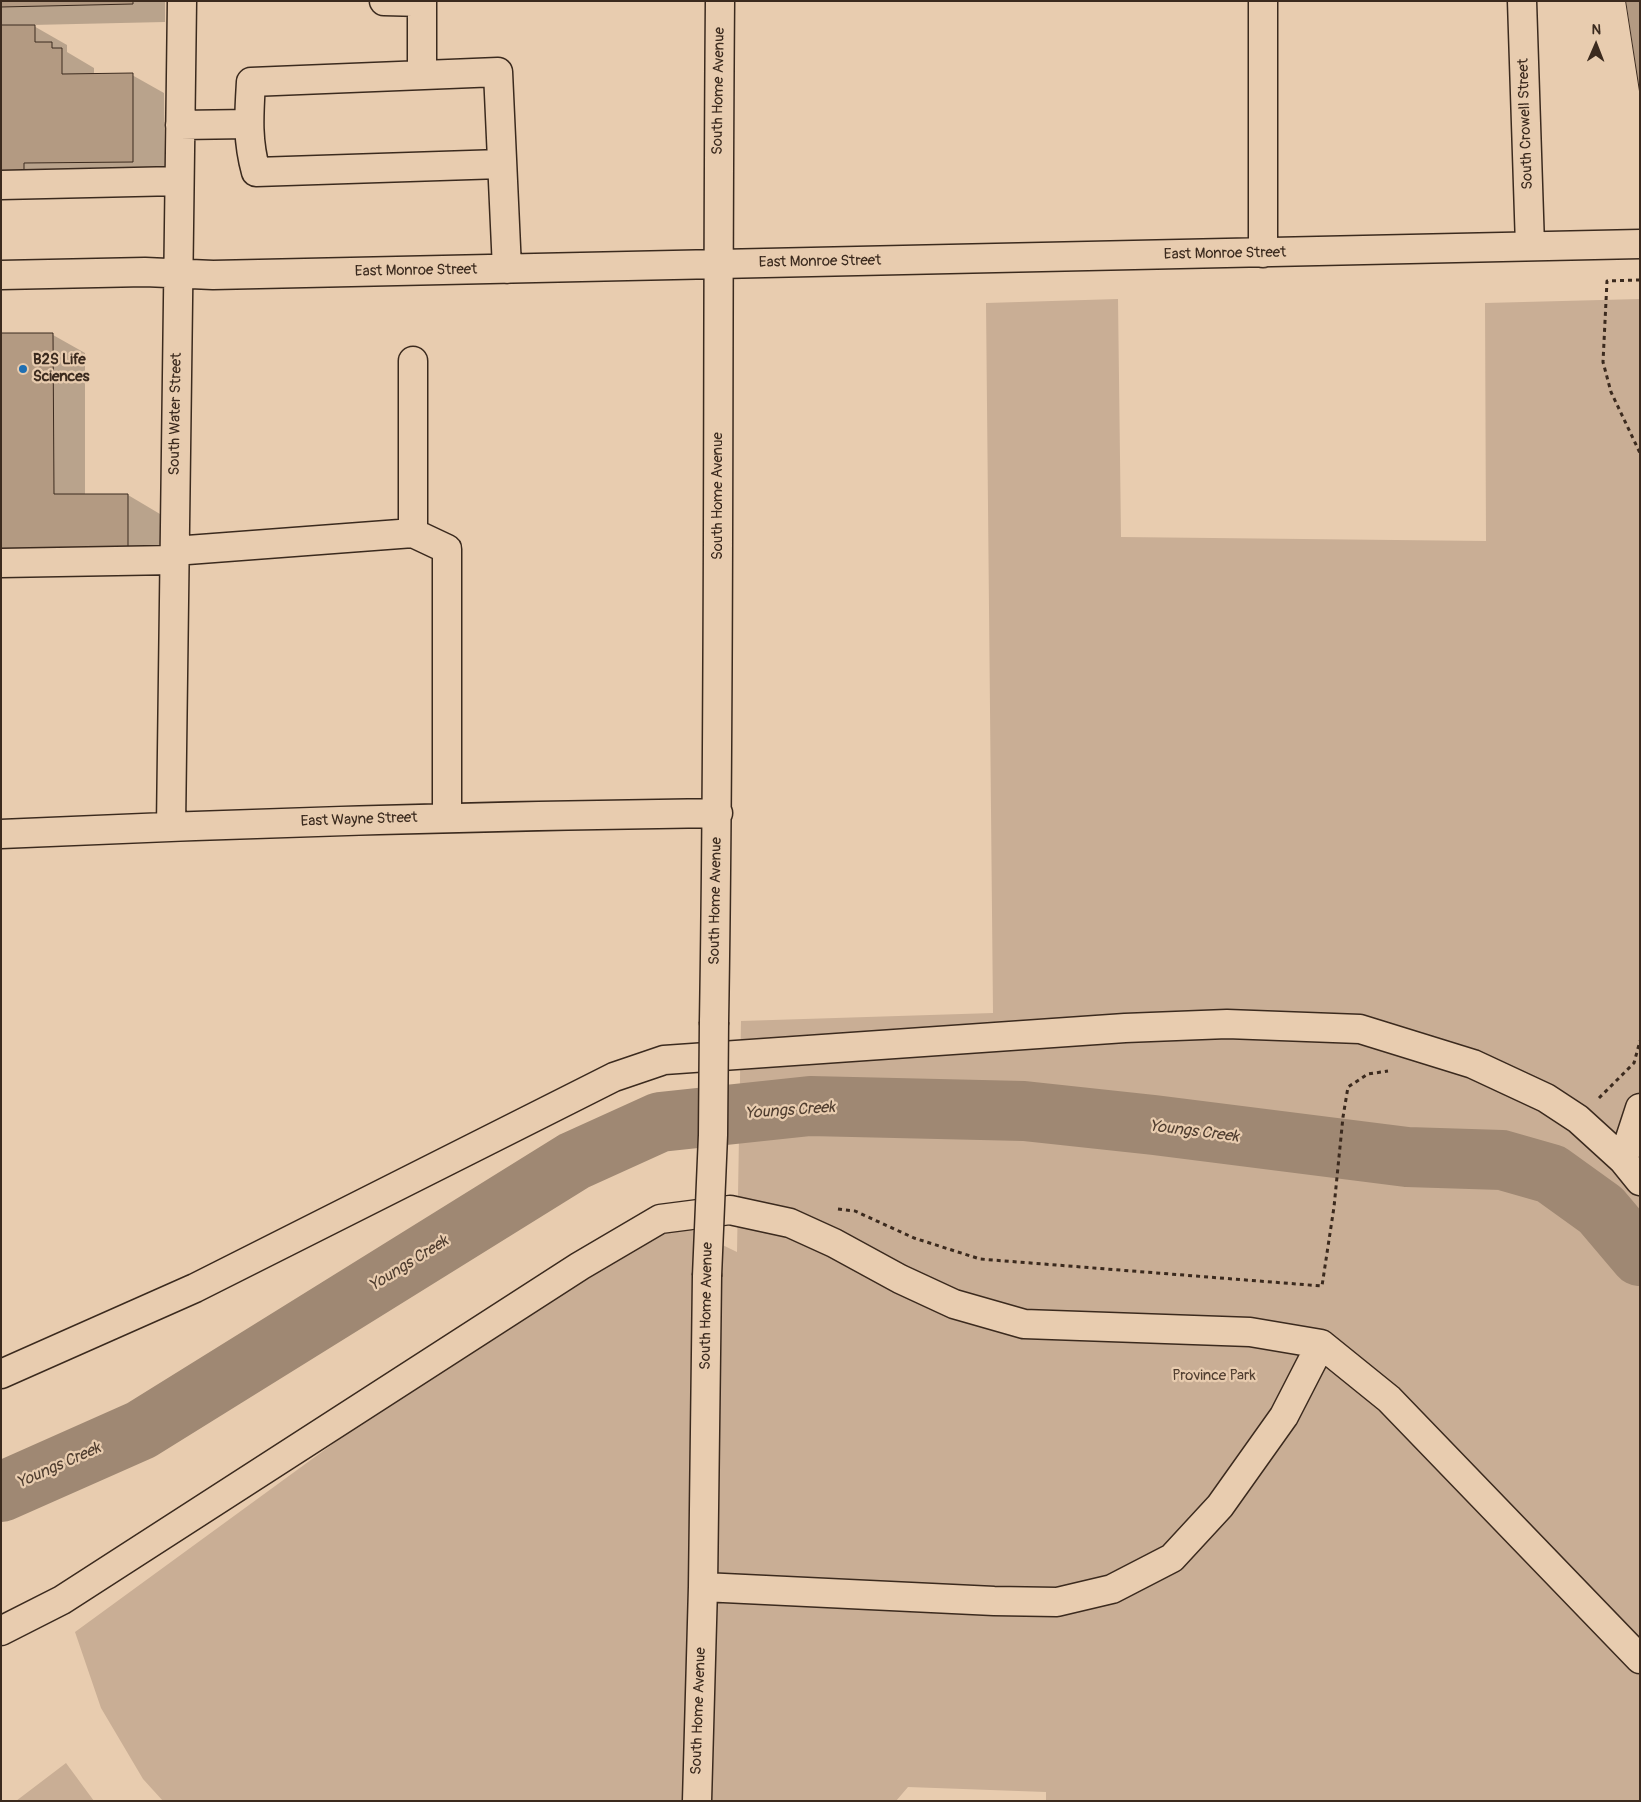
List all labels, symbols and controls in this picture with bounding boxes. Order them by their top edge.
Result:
north arrow [1571,20,1621,70]
text: N [1591,21,1601,38]
street label: South Home Avenue [709,27,729,155]
street label: South Crowell Street [1515,58,1537,190]
street label: East Monroe Street [1164,244,1286,264]
street label: East Monroe Street [759,252,881,272]
street label: East Monroe Street [355,261,477,281]
place label: B2S Life Sciences [33,351,89,386]
street label: South Water Street [166,352,186,476]
marker: B2S Life Sciences [17,363,29,375]
street label: South Home Avenue [709,432,727,560]
street label: East Wayne Street [300,809,418,831]
street label: South Home Avenue [706,837,726,965]
water label: Youngs Creek [744,1098,836,1124]
water label: Youngs Creek [1148,1117,1240,1147]
water label: Youngs Creek [366,1232,452,1296]
street label: South Home Avenue [697,1242,717,1370]
park label: Province Park [1172,1367,1256,1385]
water label: Youngs Creek [14,1439,104,1493]
street label: South Home Avenue [688,1647,710,1775]

